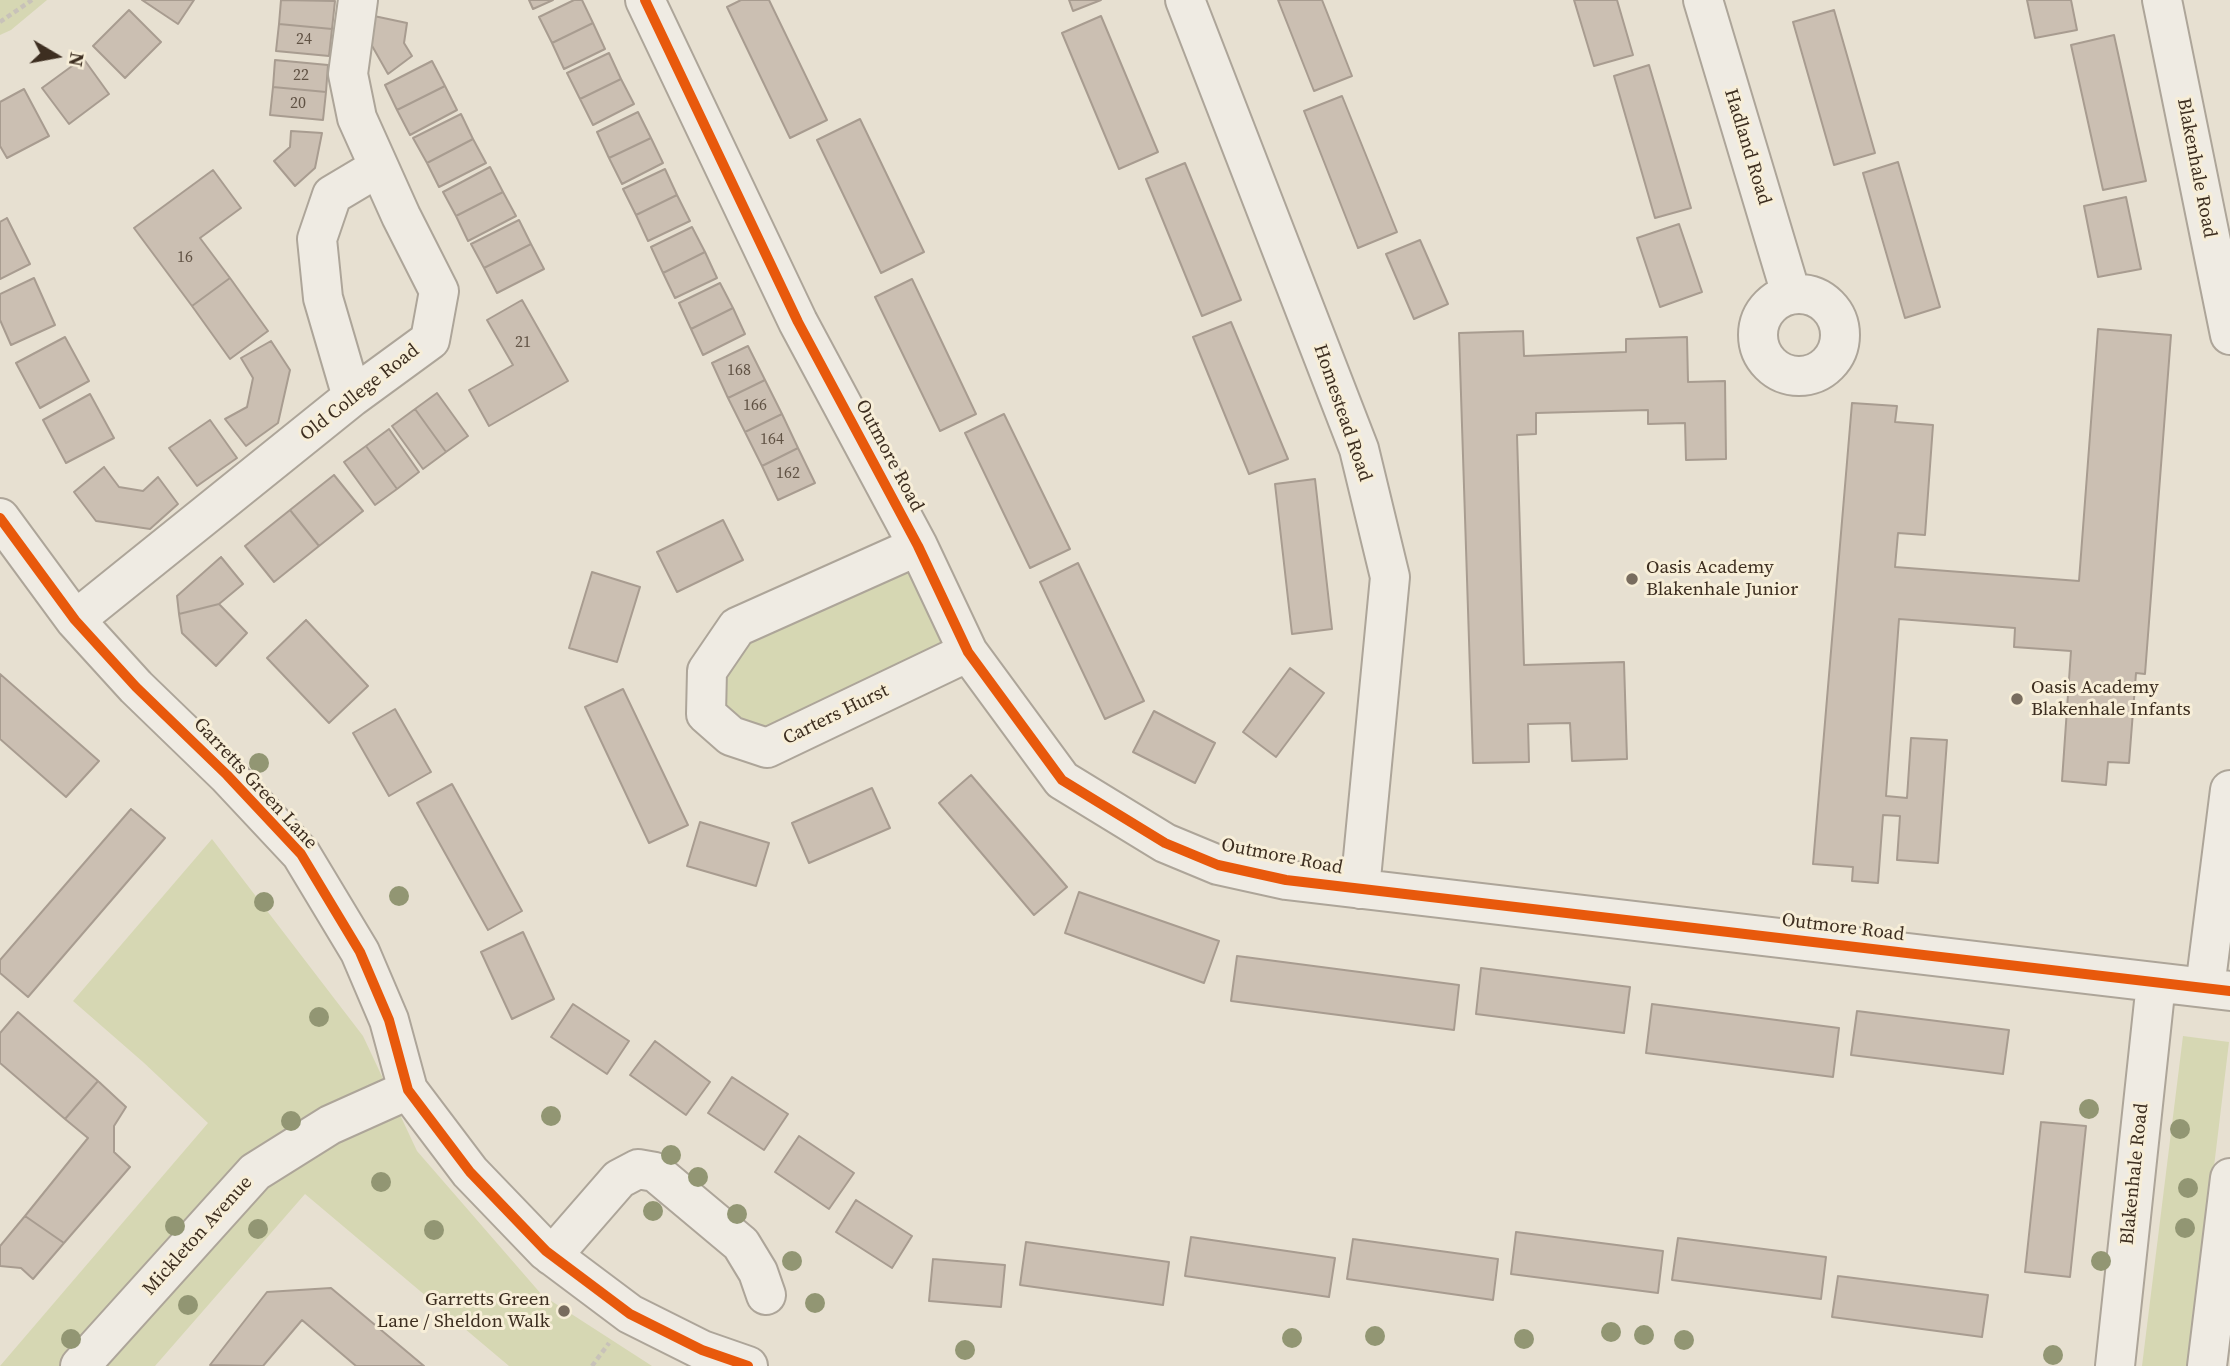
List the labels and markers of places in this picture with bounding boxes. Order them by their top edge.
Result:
place label: Oasis Academy Blakenhale Junior [1646,557,1798,601]
marker: Oasis Academy Blakenhale Junior [1624,571,1640,587]
place label: Oasis Academy Blakenhale Infants [2031,677,2191,721]
marker: Oasis Academy Blakenhale Infants [2009,691,2025,707]
place label: Garretts Green Lane / Sheldon Walk [377,1289,550,1333]
marker: Garretts Green Lane / Sheldon Walk [556,1303,572,1319]

